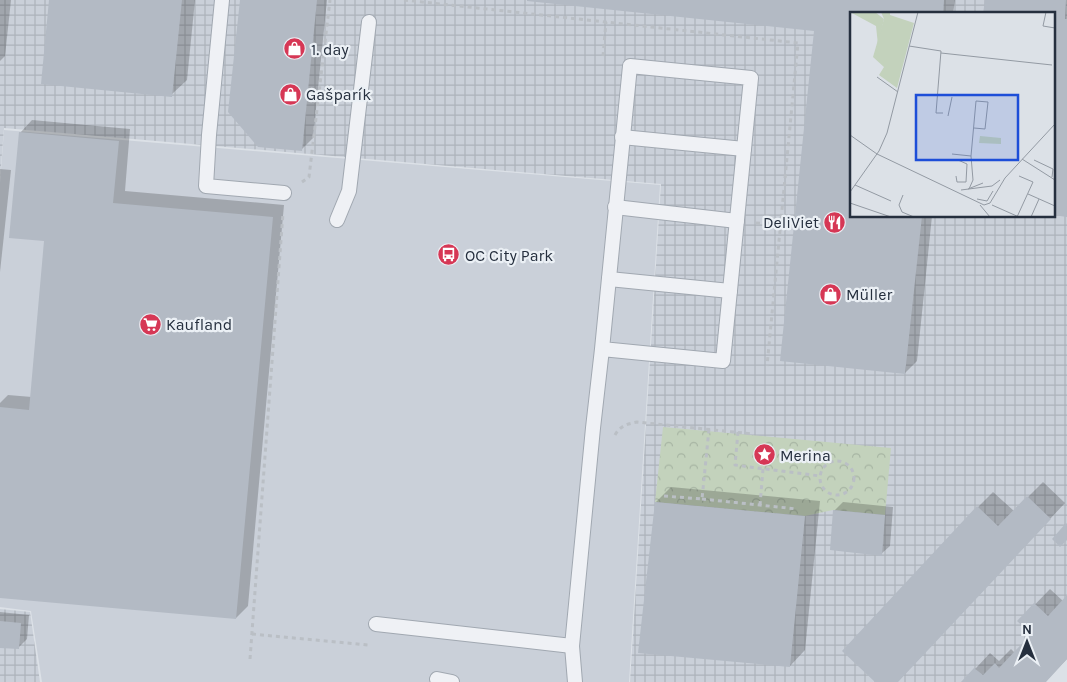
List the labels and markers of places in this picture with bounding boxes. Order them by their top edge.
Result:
shop icon: 1. day [283,37,307,61]
place label: 1. day [311,40,349,59]
shop icon: Gašparík [278,82,302,106]
place label: Gašparík [306,85,371,104]
restaurant icon: DeliViet [823,210,847,234]
place label: DeliViet [763,213,819,232]
bus stop icon: OC City Park [437,243,461,267]
place label: OC City Park [465,246,553,265]
shop icon: Müller [818,282,842,306]
place label: Müller [846,285,892,304]
supermarket icon: Kaufland [138,312,162,336]
place label: Kaufland [166,315,232,334]
place icon: Merina [752,443,776,467]
place label: Merina [780,446,831,465]

